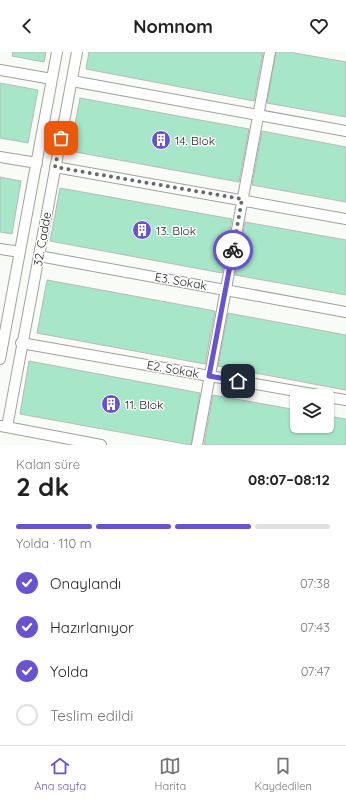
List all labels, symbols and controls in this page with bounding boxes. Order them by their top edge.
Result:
icon: back [16,15,38,37]
text: Nomnom [133,15,213,38]
icon: heart [308,15,330,37]
pin [44,121,78,155]
icon: bag [50,127,72,149]
building icon: 14. Blok [150,129,172,151]
place label: 14. Blok [175,133,215,148]
street label: 32. Cadde [30,210,54,267]
building icon: 13. Blok [131,219,153,241]
place label: 13. Blok [156,223,196,238]
courier [213,230,253,270]
icon: bike [222,239,244,261]
street label: E3. Sokak [154,269,208,293]
street label: E2. Sokak [146,357,200,381]
pin [221,364,255,398]
icon: home [227,370,249,392]
map controls [290,389,334,433]
button: layers [290,389,334,433]
building icon: 11. Blok [100,393,122,415]
place label: 11. Blok [125,397,163,412]
text: Kalan süre [16,456,80,472]
text: 2 dk [16,470,69,503]
text: 08:07–08:12 [248,470,330,489]
text: Yolda · 110 m [16,535,92,551]
icon: check [16,572,38,594]
text: Onaylandı [50,574,121,593]
text: 07:38 [300,575,330,591]
icon: check [16,616,38,638]
text: Hazırlanıyor [50,618,134,637]
text: 07:43 [300,619,330,635]
icon: check [16,660,38,682]
text: Yolda [50,662,88,681]
text: 07:47 [301,663,330,679]
text: Teslim edildi [50,706,134,725]
tab: Ana sayfa [34,755,86,793]
tab: Harita [155,755,186,793]
tab: Kaydedilen [255,755,312,793]

